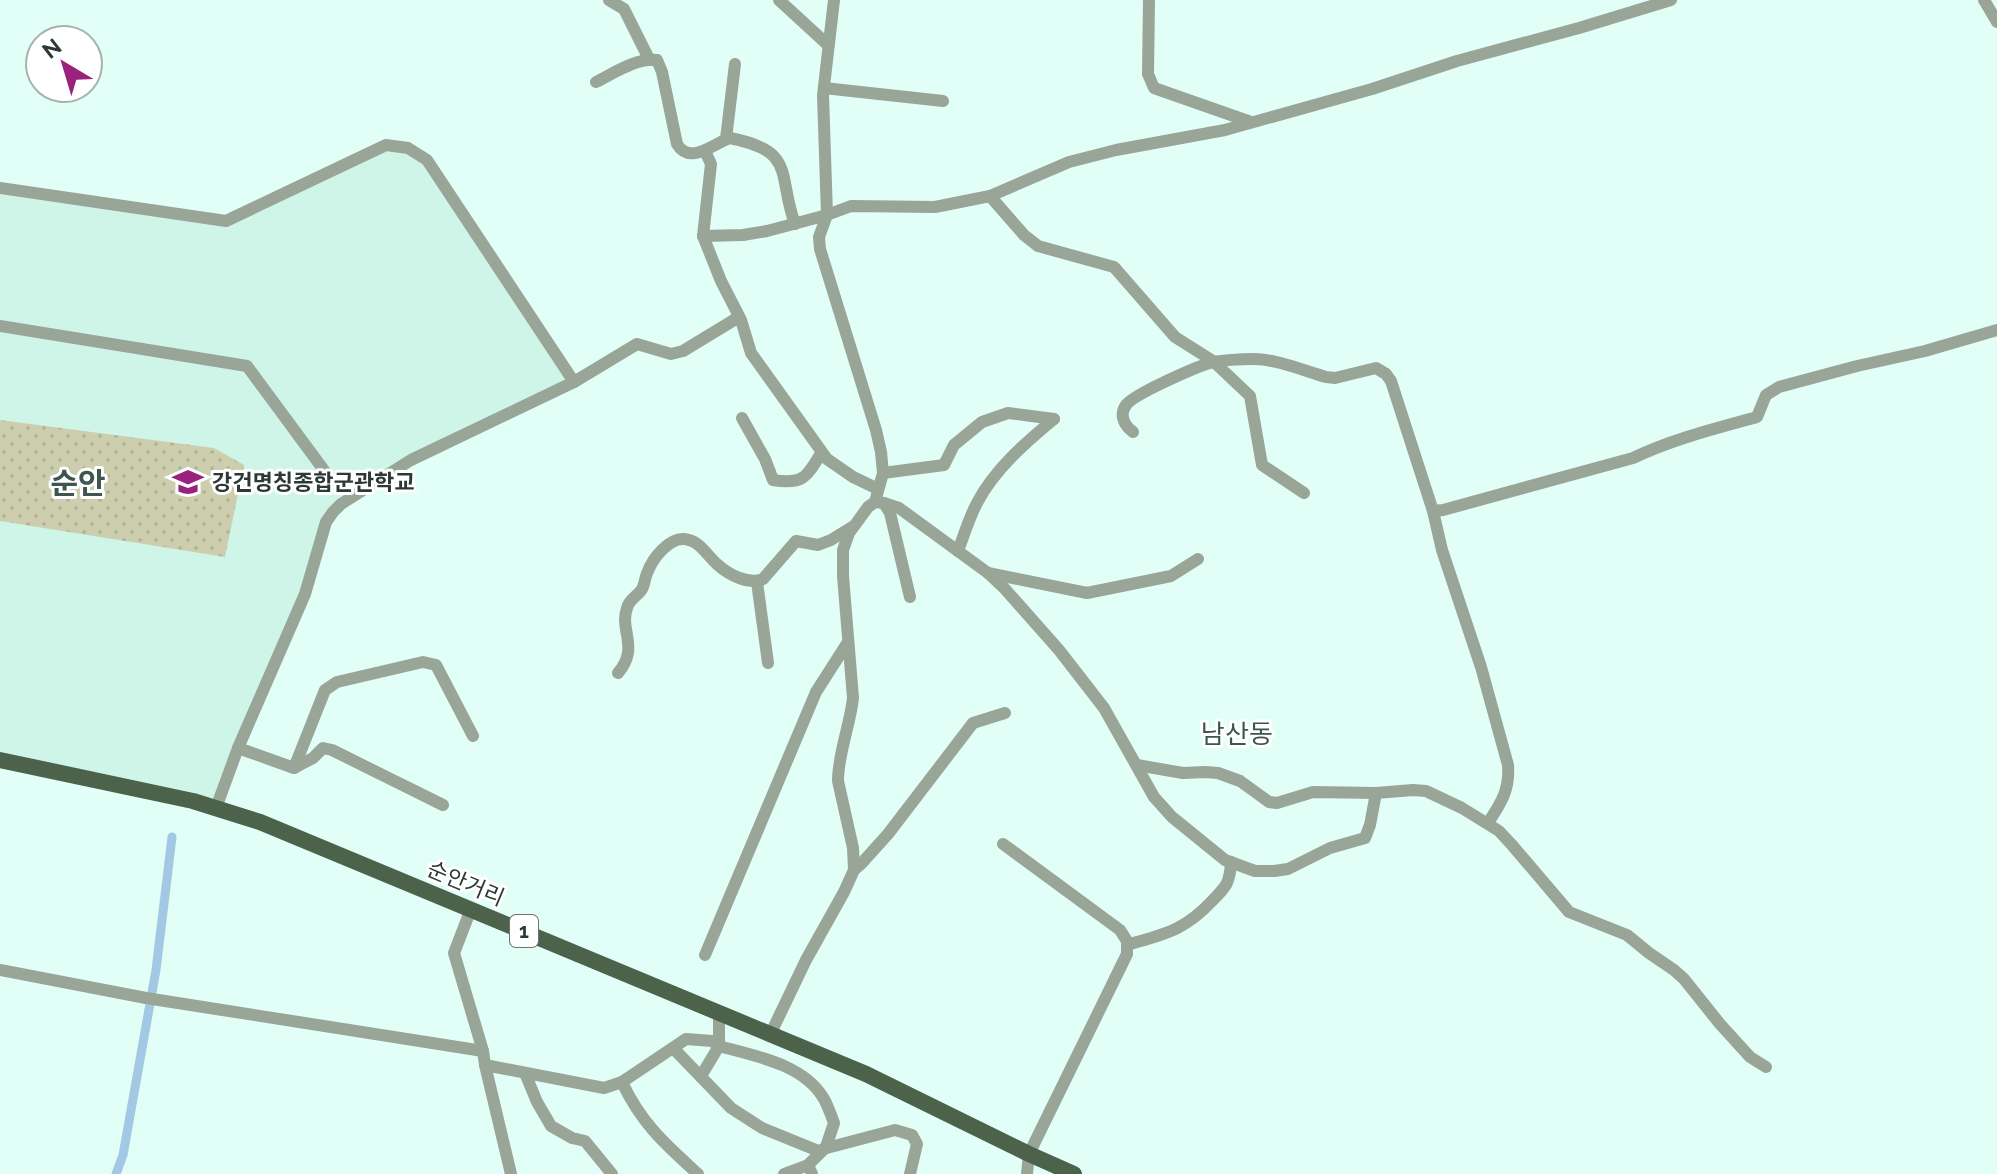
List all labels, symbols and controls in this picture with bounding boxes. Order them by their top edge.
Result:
north arrow [24,24,104,104]
text: N [37,33,66,64]
school or university icon: 강건명칭종합군관학교 [171,465,205,499]
district label: 순안 [50,466,106,501]
place label: 강건명칭종합군관학교 [212,469,414,495]
district label: 남산동 [1201,719,1273,749]
street label: 순안거리 [424,855,508,911]
road number: 1 [510,915,538,947]

